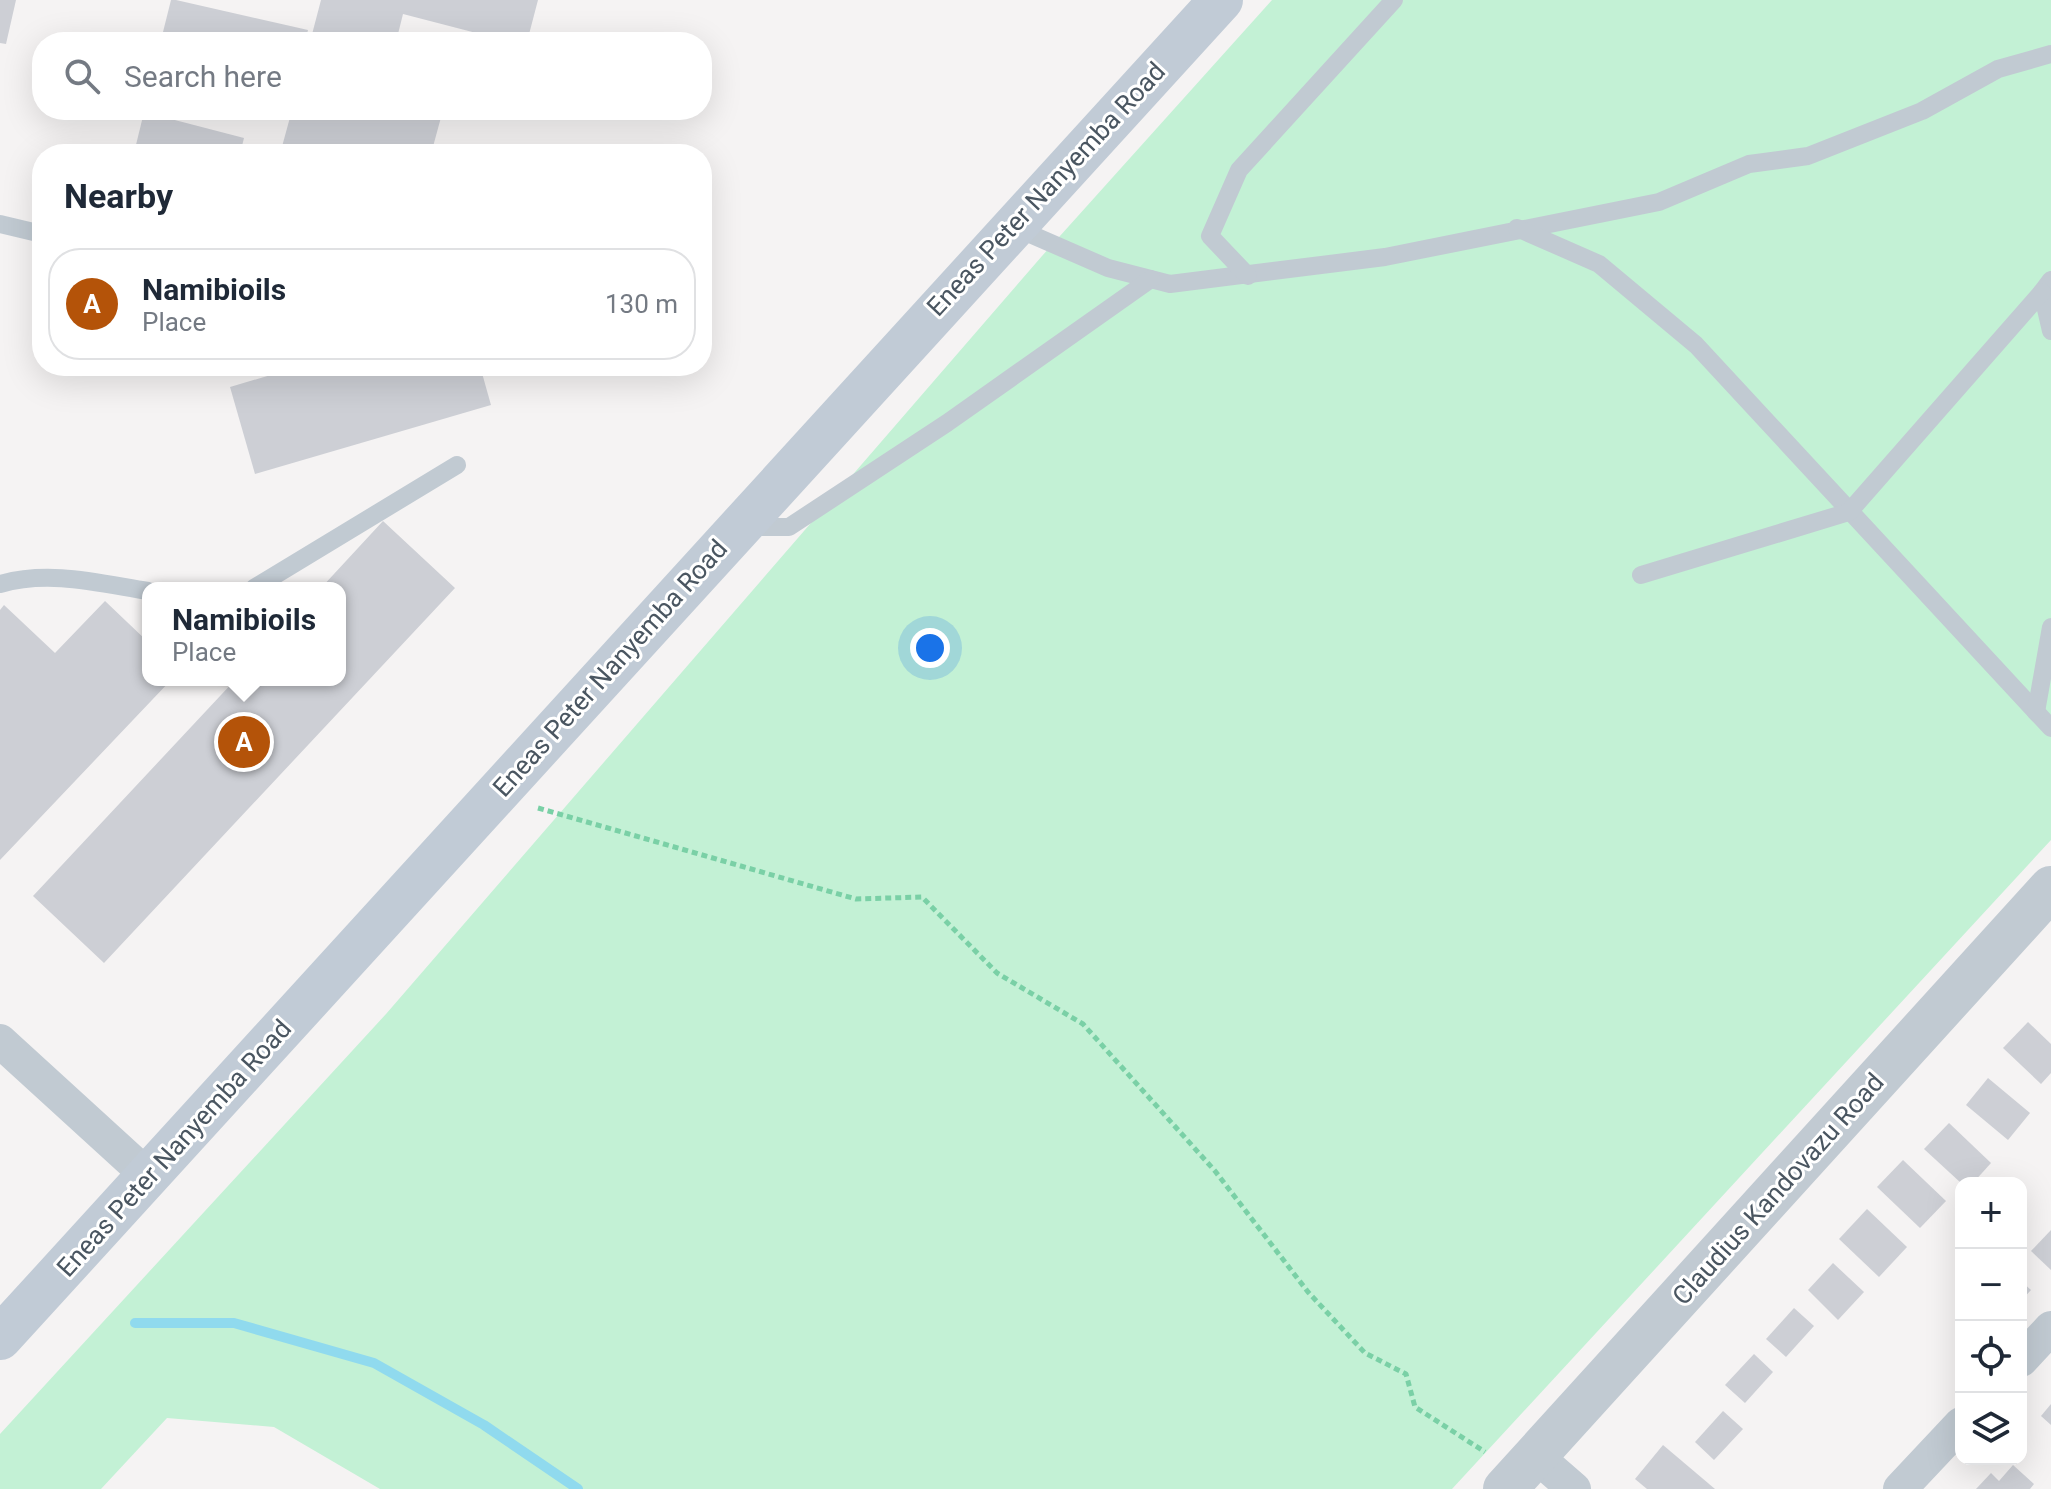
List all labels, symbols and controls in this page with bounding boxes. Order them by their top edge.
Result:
search box [32,32,712,120]
icon: search [60,54,104,98]
street label: Eneas Peter Nanyemba Road [921,56,1171,322]
text: Search here [124,59,282,94]
text: Nearby [64,176,173,216]
text: Namibioils [142,272,286,307]
text: A [83,289,101,319]
text: 130 m [605,289,678,319]
text: Place [142,307,206,337]
street label: Eneas Peter Nanyemba Road [487,533,733,803]
popup [142,582,346,686]
text: Namibioils [172,602,316,637]
your location [910,628,950,668]
text: Place [172,637,236,667]
pin: A [218,712,270,772]
street label: Eneas Peter Nanyemba Road [51,1013,297,1283]
street label: Claudius Kandovazu Road [1666,1067,1890,1311]
map controls [1955,1177,2027,1465]
button: + [1955,1177,2027,1249]
button: − [1955,1249,2027,1321]
button: locate [1955,1321,2027,1393]
button: layers [1955,1393,2027,1465]

